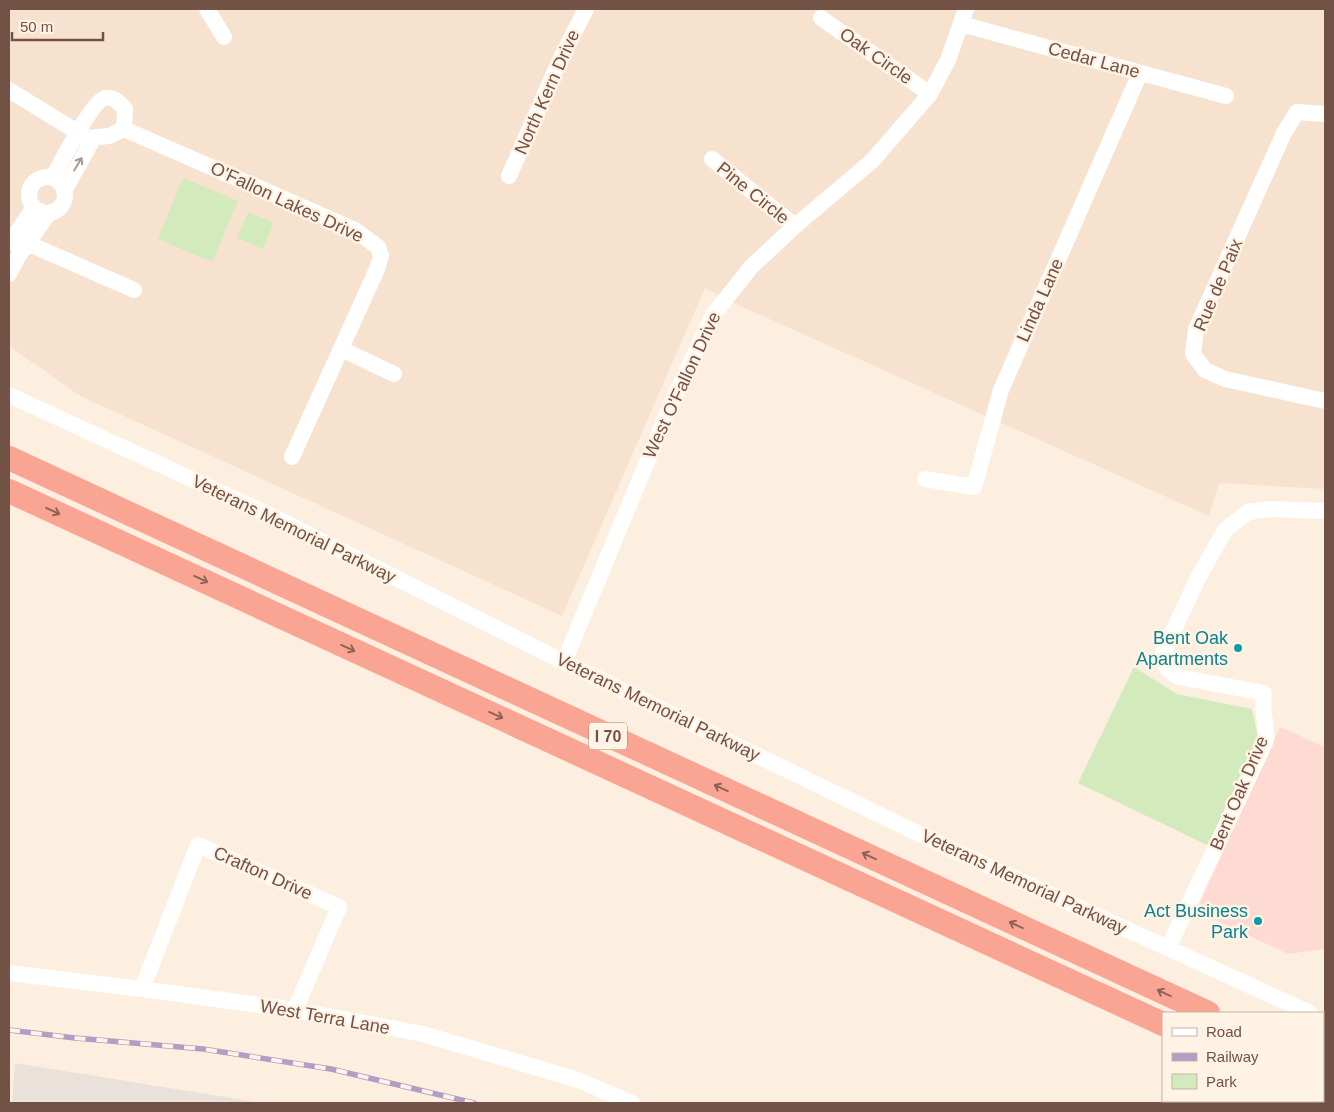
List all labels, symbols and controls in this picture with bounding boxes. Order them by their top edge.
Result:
scale bar [12,10,104,42]
text: 50 m [20,18,53,35]
street label: Oak Circle [836,24,916,88]
street label: North Kern Drive [511,27,583,157]
street label: Cedar Lane [1046,38,1142,82]
one-way arrow [73,156,83,171]
street label: O'Fallon Lakes Drive [207,158,367,246]
street label: Pine Circle [713,158,793,228]
street label: Rue de Paix [1190,236,1246,334]
street label: Linda Lane [1013,255,1067,345]
street label: West O'Fallon Drive [639,309,725,461]
street label: Veterans Memorial Parkway [189,471,399,587]
one-way arrow [45,507,60,517]
one-way arrow [193,575,208,585]
place label: Bent Oak Apartments [1136,628,1229,669]
marker: Bent Oak Apartments [1232,642,1244,654]
one-way arrow [340,643,355,653]
street label: Veterans Memorial Parkway [553,649,763,765]
one-way arrow [488,711,503,720]
road number: I 70 [589,722,627,749]
street label: Bent Oak Drive [1206,733,1272,853]
one-way arrow [714,783,729,792]
street label: Veterans Memorial Parkway [918,826,1130,938]
street label: Crafton Drive [211,842,315,904]
one-way arrow [862,851,877,861]
place label: Act Business Park [1144,901,1249,942]
marker: Act Business Park [1252,915,1264,927]
one-way arrow [1009,919,1024,929]
one-way arrow [1157,987,1172,997]
street label: West Terra Lane [259,996,391,1038]
legend [1162,1012,1324,1102]
text: Road [1206,1023,1242,1040]
text: Railway [1206,1048,1259,1065]
text: Park [1206,1073,1237,1090]

